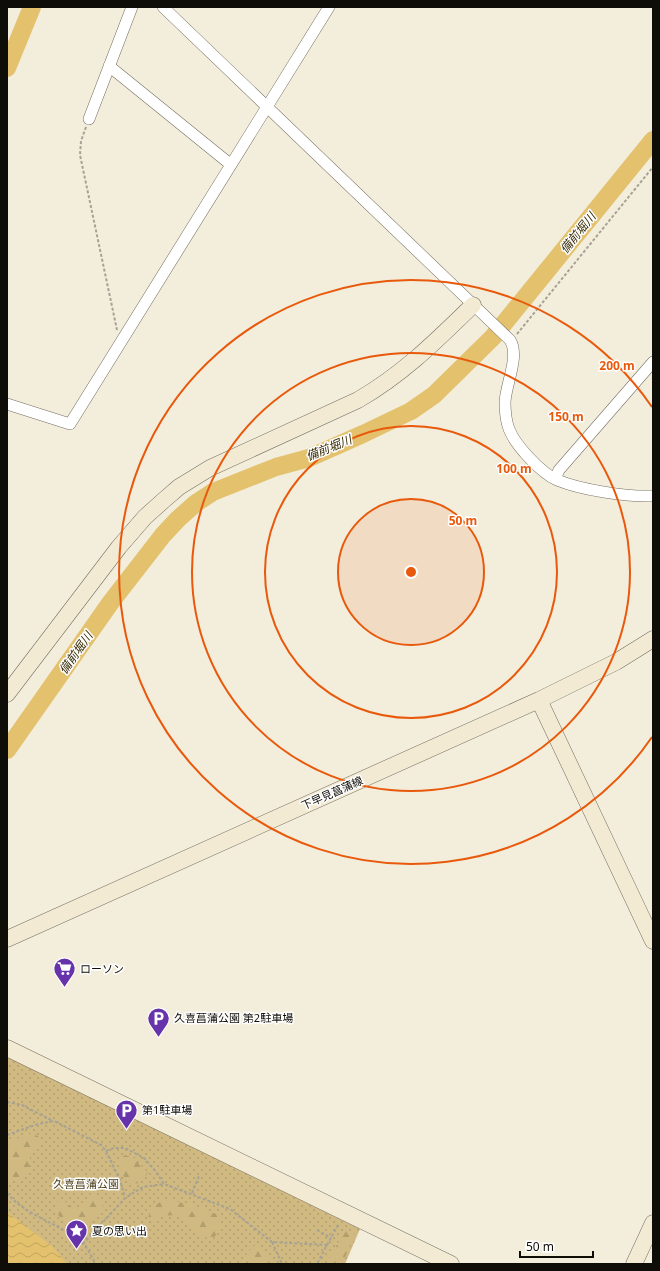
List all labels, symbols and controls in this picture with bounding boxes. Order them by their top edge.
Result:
water label: 備前堀川 [556,207,601,257]
text: 200 m [599,357,635,374]
text: 150 m [548,408,584,425]
water label: 備前堀川 [303,430,356,464]
text: 100 m [496,460,532,477]
text: 50 m [449,512,477,529]
centre of rings [404,565,418,579]
water label: 備前堀川 [55,627,97,677]
street label: 下早見菖蒲線 [299,772,365,813]
supermarket icon: ローソン [52,956,78,989]
place label: ローソン [80,961,124,976]
parking icon: 久喜菖蒲公園 第2駐車場 [146,1005,172,1038]
place label: 久喜菖蒲公園 第2駐車場 [174,1010,293,1025]
parking icon: 第1駐車場 [114,1097,140,1130]
place label: 第1駐車場 [142,1102,192,1117]
park label: 久喜菖蒲公園 [53,1176,119,1191]
place icon: 夏の思い出 [64,1218,90,1251]
place label: 夏の思い出 [92,1223,147,1238]
scale bar [520,1233,593,1259]
text: 50 m [526,1238,554,1255]

